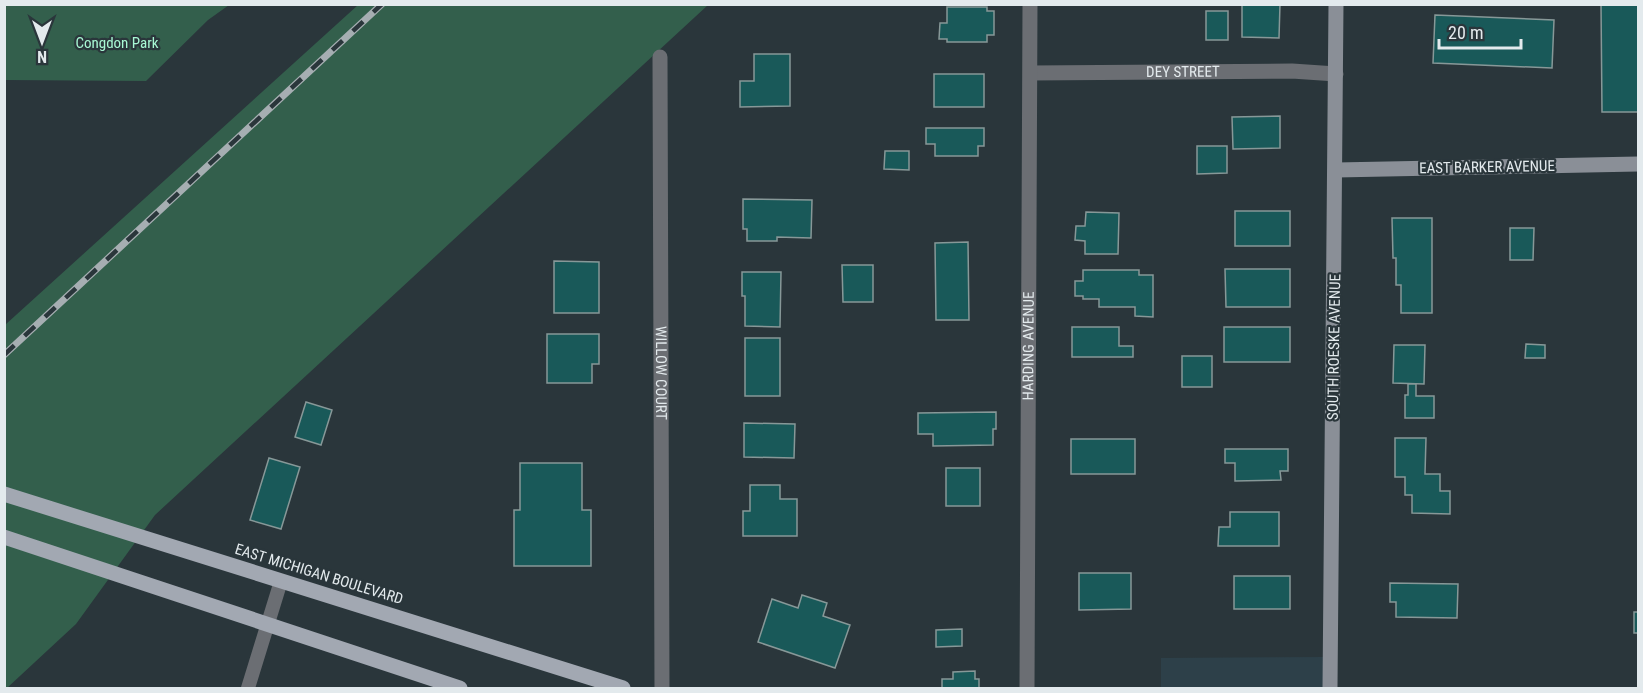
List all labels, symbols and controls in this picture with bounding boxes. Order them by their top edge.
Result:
north arrow [12,12,72,72]
scale bar [1439,12,1522,50]
text: 20 m [1448,22,1483,43]
park label: Congdon Park [75,34,159,52]
text: N [37,47,47,66]
street label: DEY STREET [1146,63,1220,81]
street label: EAST BARKER AVENUE [1419,157,1555,177]
street label: SOUTH ROESKE AVENUE [1324,274,1344,420]
street label: HARDING AVENUE [1019,291,1038,401]
street label: WILLOW COURT [652,326,670,420]
street label: EAST MICHIGAN BOULEVARD [233,540,405,608]

